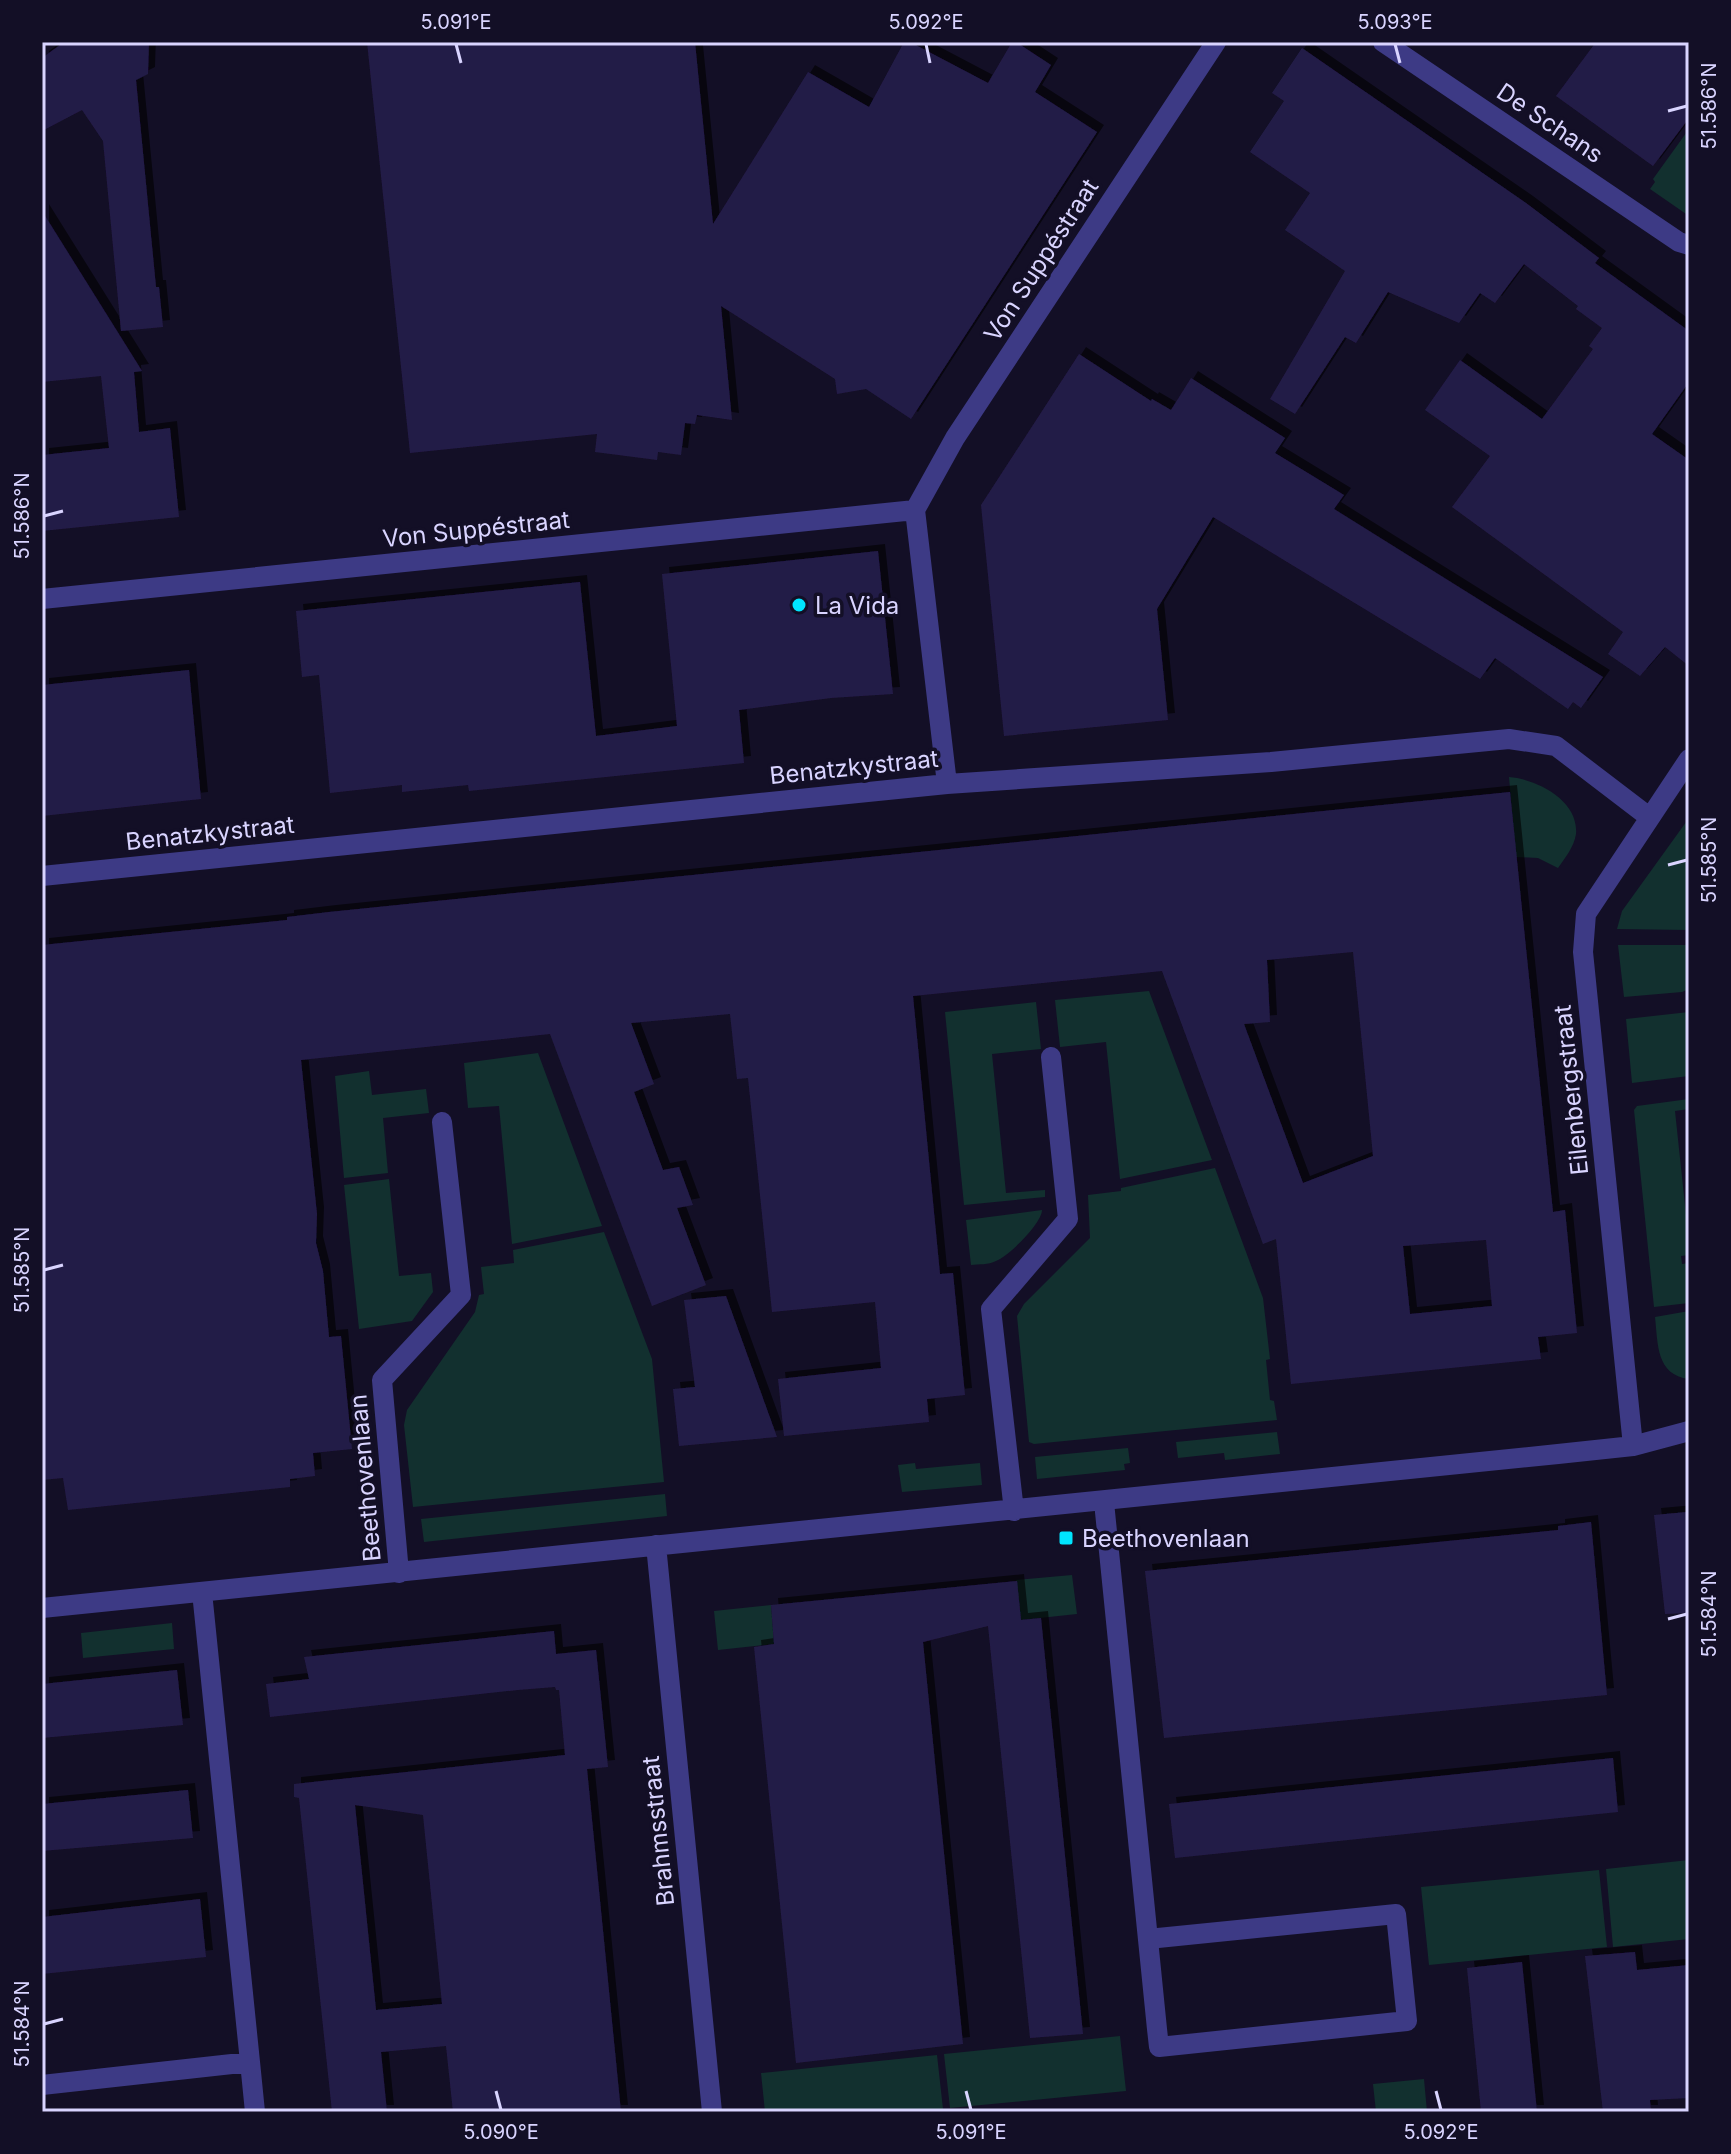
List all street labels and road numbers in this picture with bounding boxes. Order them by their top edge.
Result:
street label: De Schans [1491,77,1609,169]
street label: Von Suppéstraat [978,173,1104,347]
street label: Von Suppéstraat [381,505,571,553]
street label: Benatzkystraat [768,744,940,790]
street label: Benatzkystraat [124,810,296,856]
street label: Eilenbergstraat [1548,1003,1594,1176]
street label: Beethovenlaan [343,1393,387,1563]
street label: Brahmsstraat [636,1755,680,1907]

